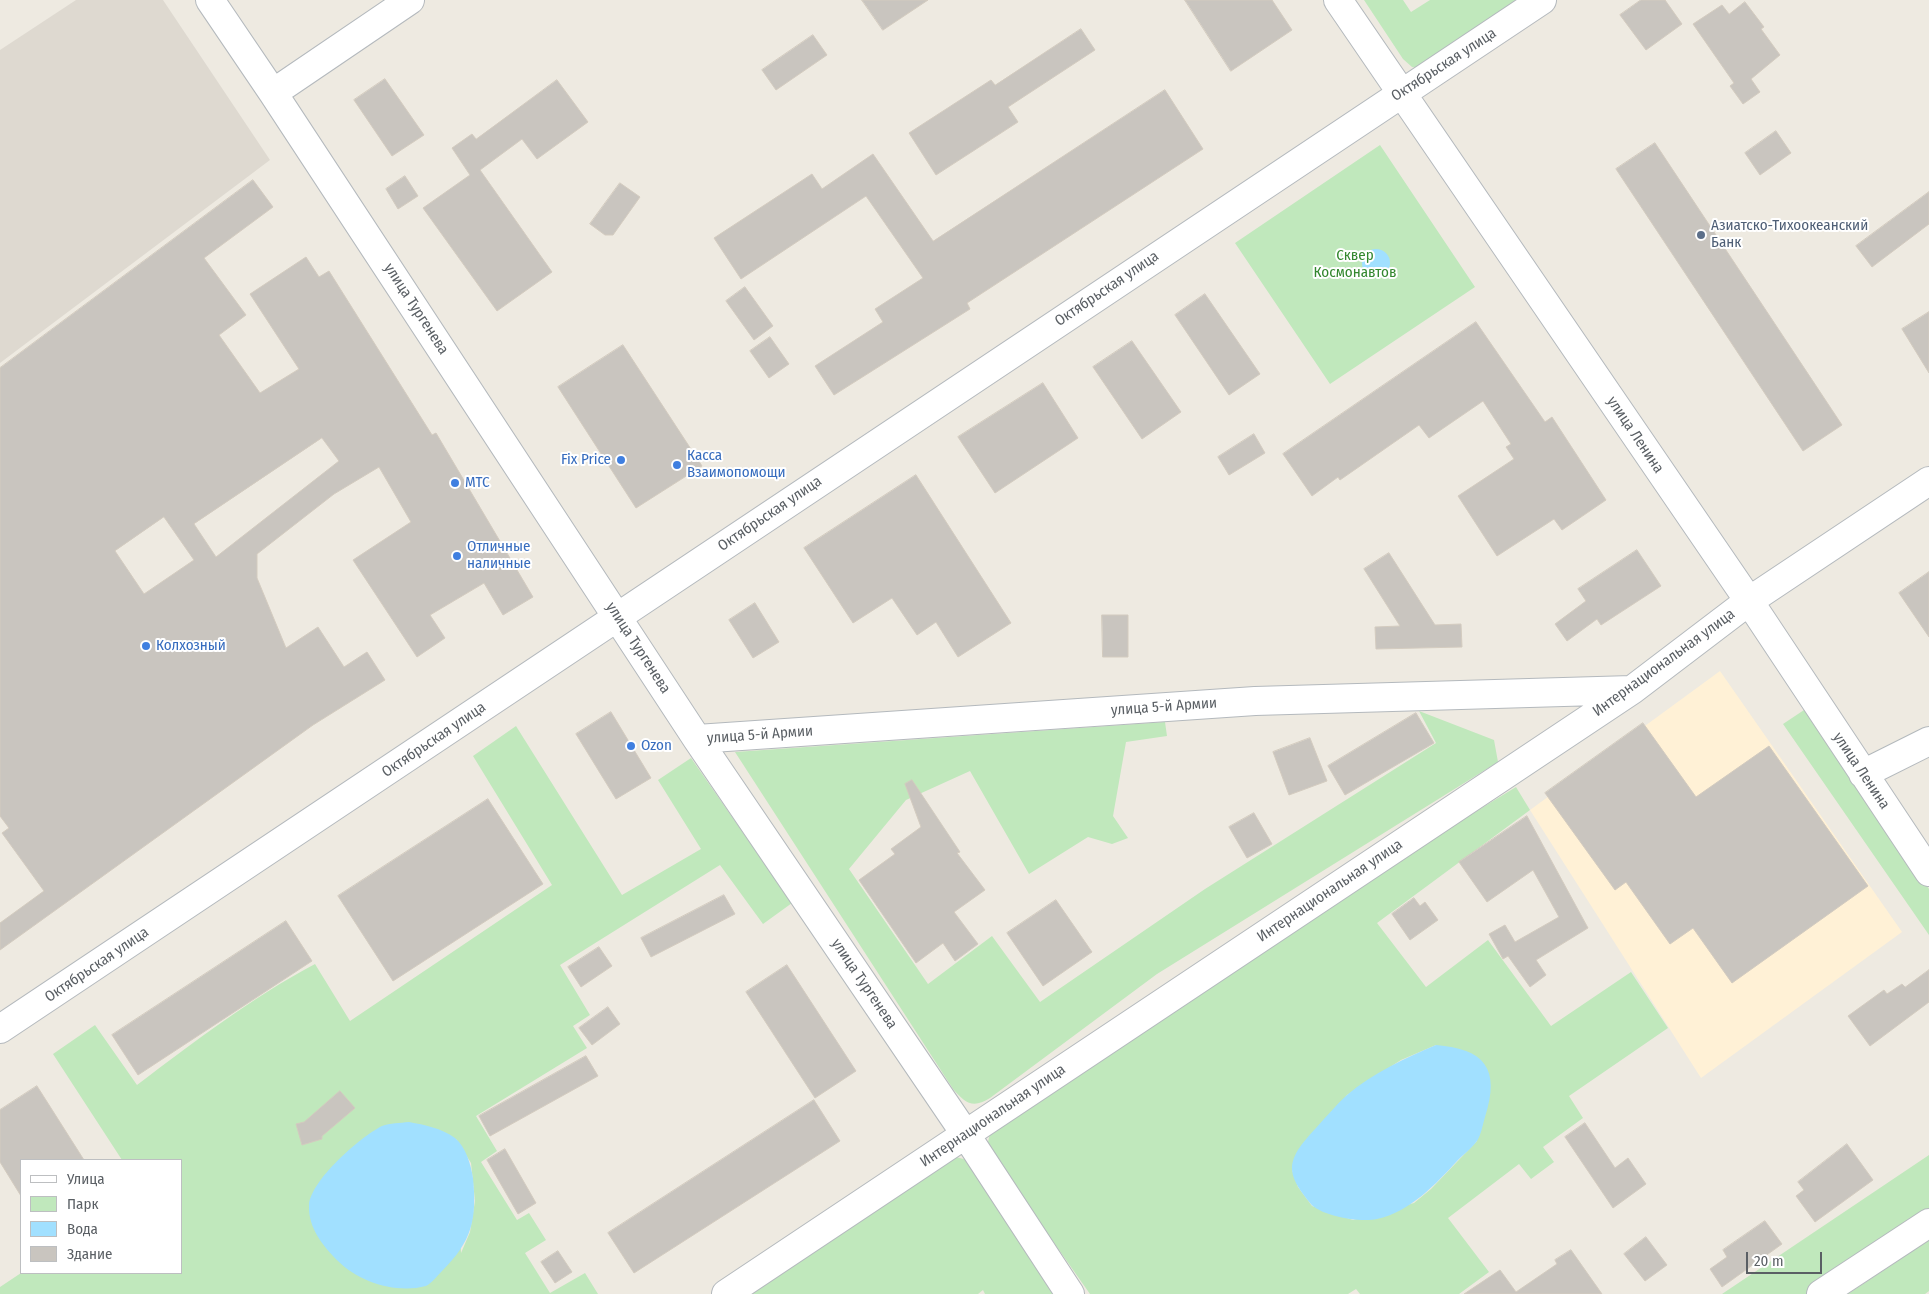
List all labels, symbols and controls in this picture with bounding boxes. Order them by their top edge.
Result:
street label: Октябрьская улица [1388,24,1500,106]
place label: Азиатско-Тихоокеанский Банк [1711,217,1868,252]
marker: Азиатско-Тихоокеанский Банк [1695,229,1707,241]
park label: Сквер Космонавтов [1314,247,1396,282]
street label: Октябрьская улица [1052,248,1162,330]
street label: улица Тургенева [380,260,452,358]
street label: улица Ленина [1603,393,1667,477]
place label: Касса Взаимопомощи [687,447,786,482]
place label: Fix Price [561,451,611,469]
marker: Fix Price [615,454,627,466]
marker: Касса Взаимопомощи [671,459,683,471]
street label: Октябрьская улица [715,473,825,555]
place label: МТС [465,474,489,492]
marker: МТС [449,477,461,489]
place label: Отличные наличные [467,538,531,573]
marker: Отличные наличные [451,550,463,562]
street label: улица Тургенева [602,599,674,697]
street label: Интернациональная улица [1589,605,1739,721]
place label: Колхозный [156,637,226,655]
marker: Колхозный [140,640,152,652]
street label: улица 5-й Армии [1110,694,1218,720]
street label: Октябрьская улица [379,699,489,781]
street label: улица 5-й Армии [706,722,814,748]
street label: улица Ленина [1829,729,1893,813]
place label: Ozon [641,737,672,755]
marker: Ozon [625,740,637,752]
street label: Интернациональная улица [1254,836,1406,946]
street label: Октябрьская улица [42,924,152,1006]
street label: улица Тургенева [827,935,901,1033]
street label: Интернациональная улица [917,1061,1069,1171]
legend [20,1159,182,1274]
text: Улица [67,1170,105,1188]
text: Парк [67,1195,98,1213]
text: Вода [67,1220,98,1238]
scale bar [1749,1242,1825,1274]
text: Здание [67,1245,113,1263]
text: 20 m [1754,1252,1784,1270]

